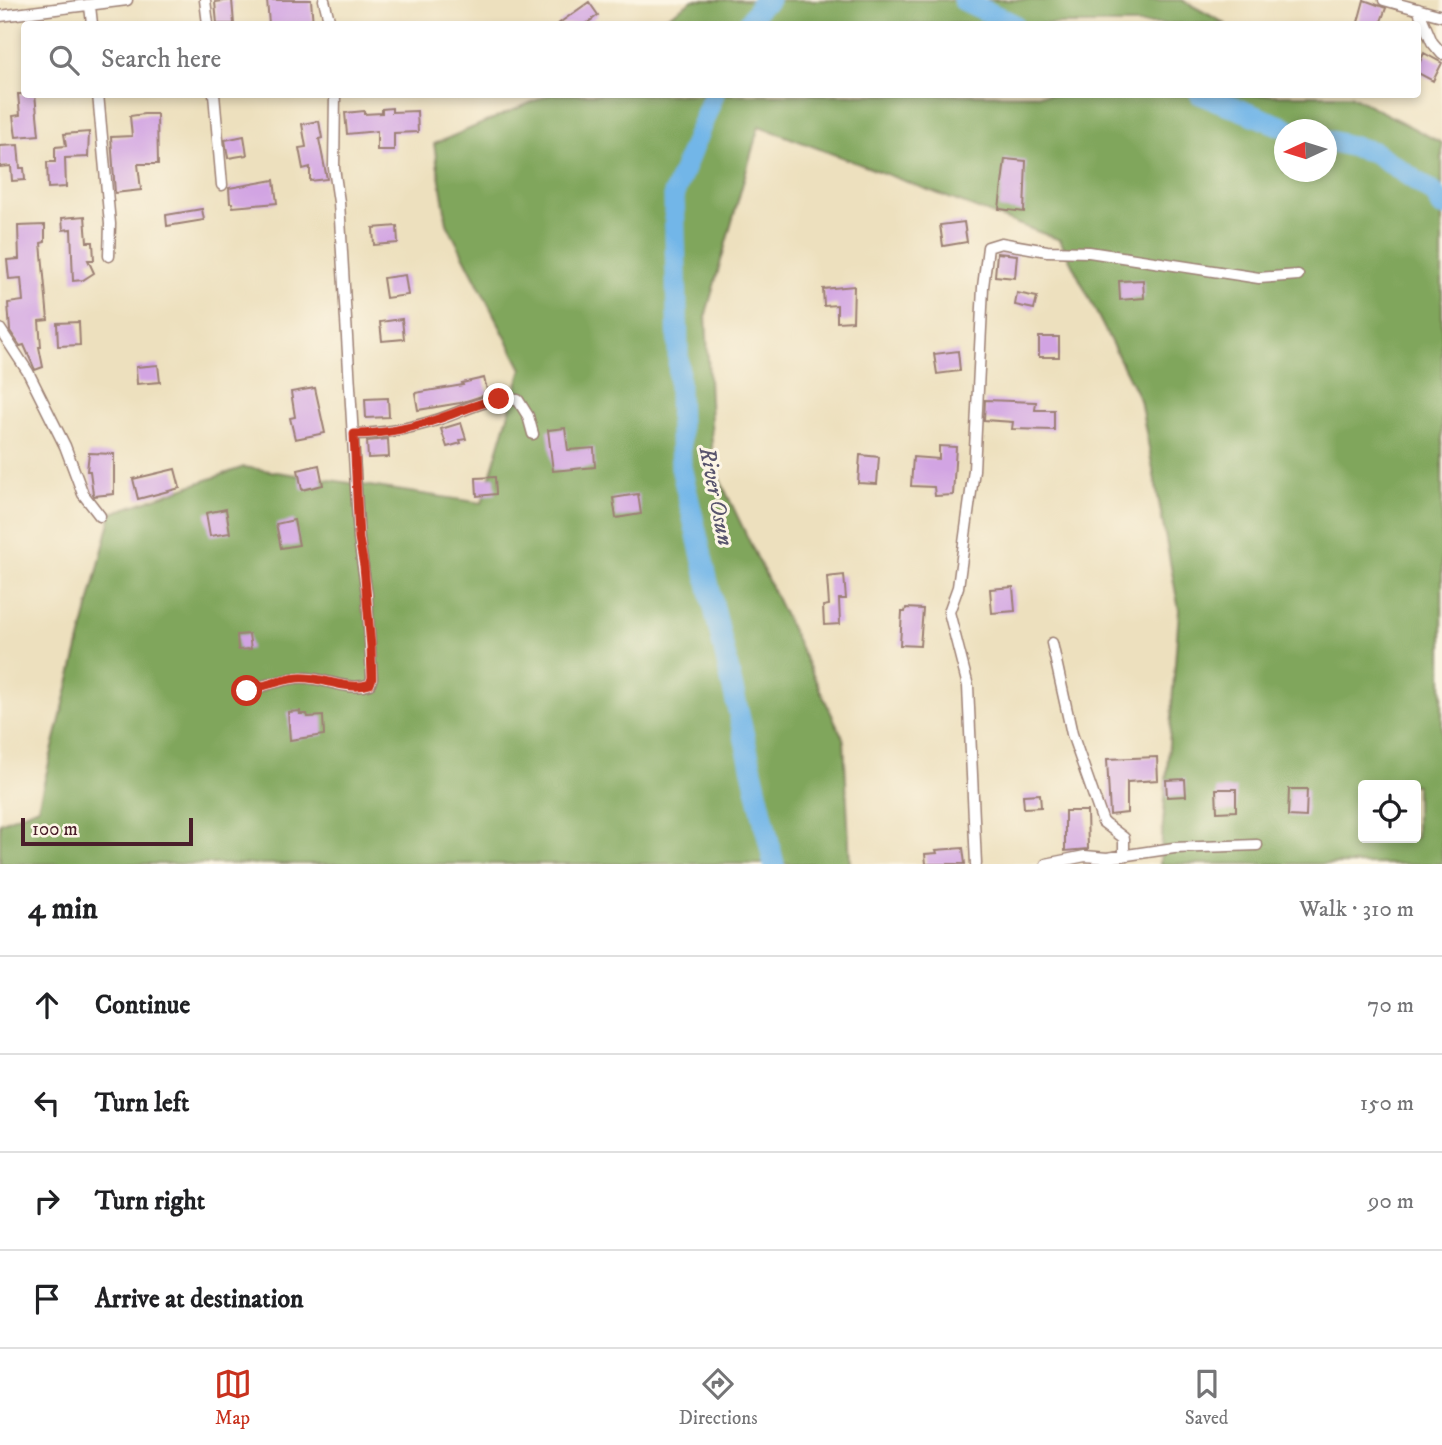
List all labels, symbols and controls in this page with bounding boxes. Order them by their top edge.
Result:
search box [21,21,1421,98]
icon: search [45,41,83,79]
text: Search here [101,43,221,76]
north arrow [1274,119,1337,182]
route end [483,383,514,414]
water label: River Osun [692,443,739,548]
route start [231,675,262,706]
map controls [1358,780,1421,843]
button: locate [1358,780,1421,843]
scale bar [21,815,192,847]
text: 100 m [32,818,78,841]
text: 4 min [28,891,98,928]
text: Walk · 310 m [1299,895,1414,924]
icon: ahead [28,986,66,1024]
text: Continue [95,989,190,1022]
text: 70 m [1367,991,1414,1020]
icon: left [28,1084,66,1122]
text: Turn left [95,1087,189,1120]
text: 150 m [1360,1089,1414,1118]
icon: right [28,1182,66,1220]
text: Turn right [95,1185,205,1218]
text: 90 m [1368,1187,1414,1216]
icon: arrive [28,1280,66,1318]
text: Arrive at destination [95,1283,304,1316]
tab: Map [214,1365,252,1430]
tab: Directions [679,1365,758,1430]
tab: Saved [1185,1365,1228,1430]

